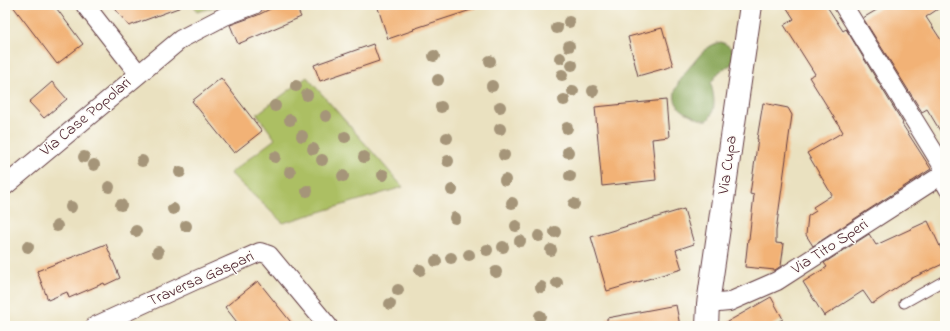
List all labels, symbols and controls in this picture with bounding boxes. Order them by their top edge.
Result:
street label: Via Case Popolari [34,71,137,163]
street label: Via Cupa [712,134,744,197]
street label: Via Tito Speri [786,213,873,281]
street label: Traversa Gaspari [144,245,258,313]

